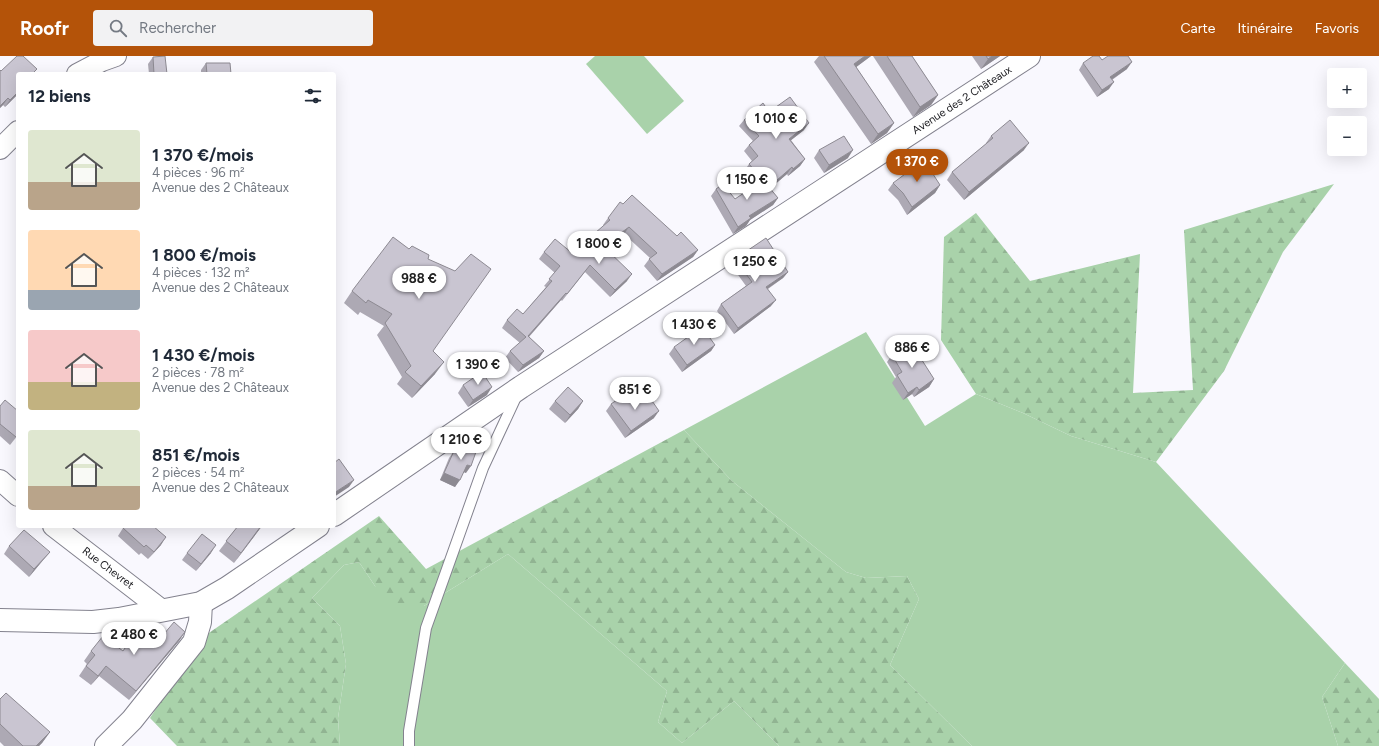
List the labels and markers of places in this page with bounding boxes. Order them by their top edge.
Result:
pin: 1 010 € [739,106,813,140]
pin: 1 370 € [880,149,954,183]
pin: 1 150 € [710,167,784,201]
pin: 1 800 € [562,231,636,265]
pin: 1 250 € [718,249,792,283]
pin: 988 € [391,266,447,300]
pin: 1 430 € [657,312,731,346]
pin: 886 € [884,335,940,369]
pin: 1 390 € [441,352,515,386]
pin: 851 € [607,377,663,411]
pin: 1 210 € [424,427,498,461]
pin: 2 480 € [97,622,171,656]

